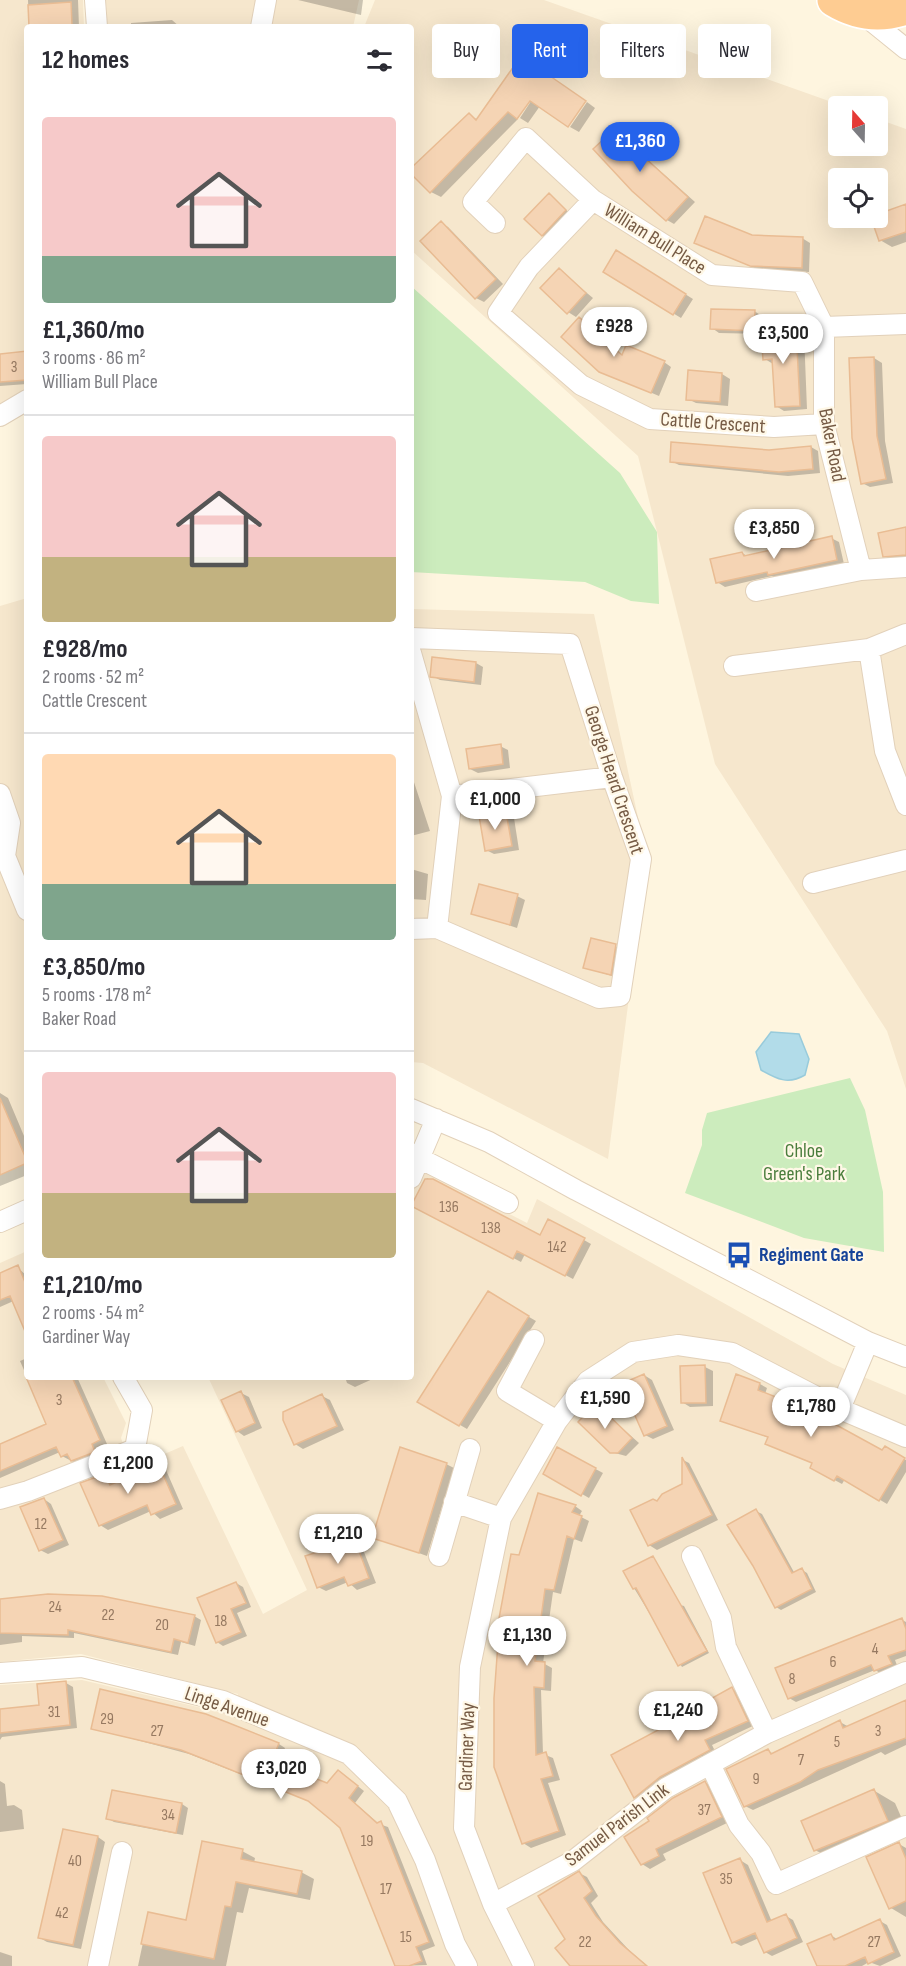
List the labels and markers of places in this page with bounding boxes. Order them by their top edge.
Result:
pin: £1,360 [591,122,689,173]
pin: £928 [578,307,650,358]
pin: £3,500 [734,314,832,365]
pin: £3,850 [725,509,823,560]
pin: £1,000 [446,780,544,831]
bus stop icon: Regiment Gate [724,1240,754,1270]
place label: Regiment Gate [759,1243,864,1267]
pin: £1,590 [556,1379,654,1430]
pin: £1,780 [762,1387,860,1438]
pin: £1,200 [79,1444,177,1495]
pin: £1,210 [289,1514,387,1565]
pin: £1,130 [478,1616,576,1667]
pin: £1,240 [629,1691,727,1742]
pin: £3,020 [232,1749,330,1800]

